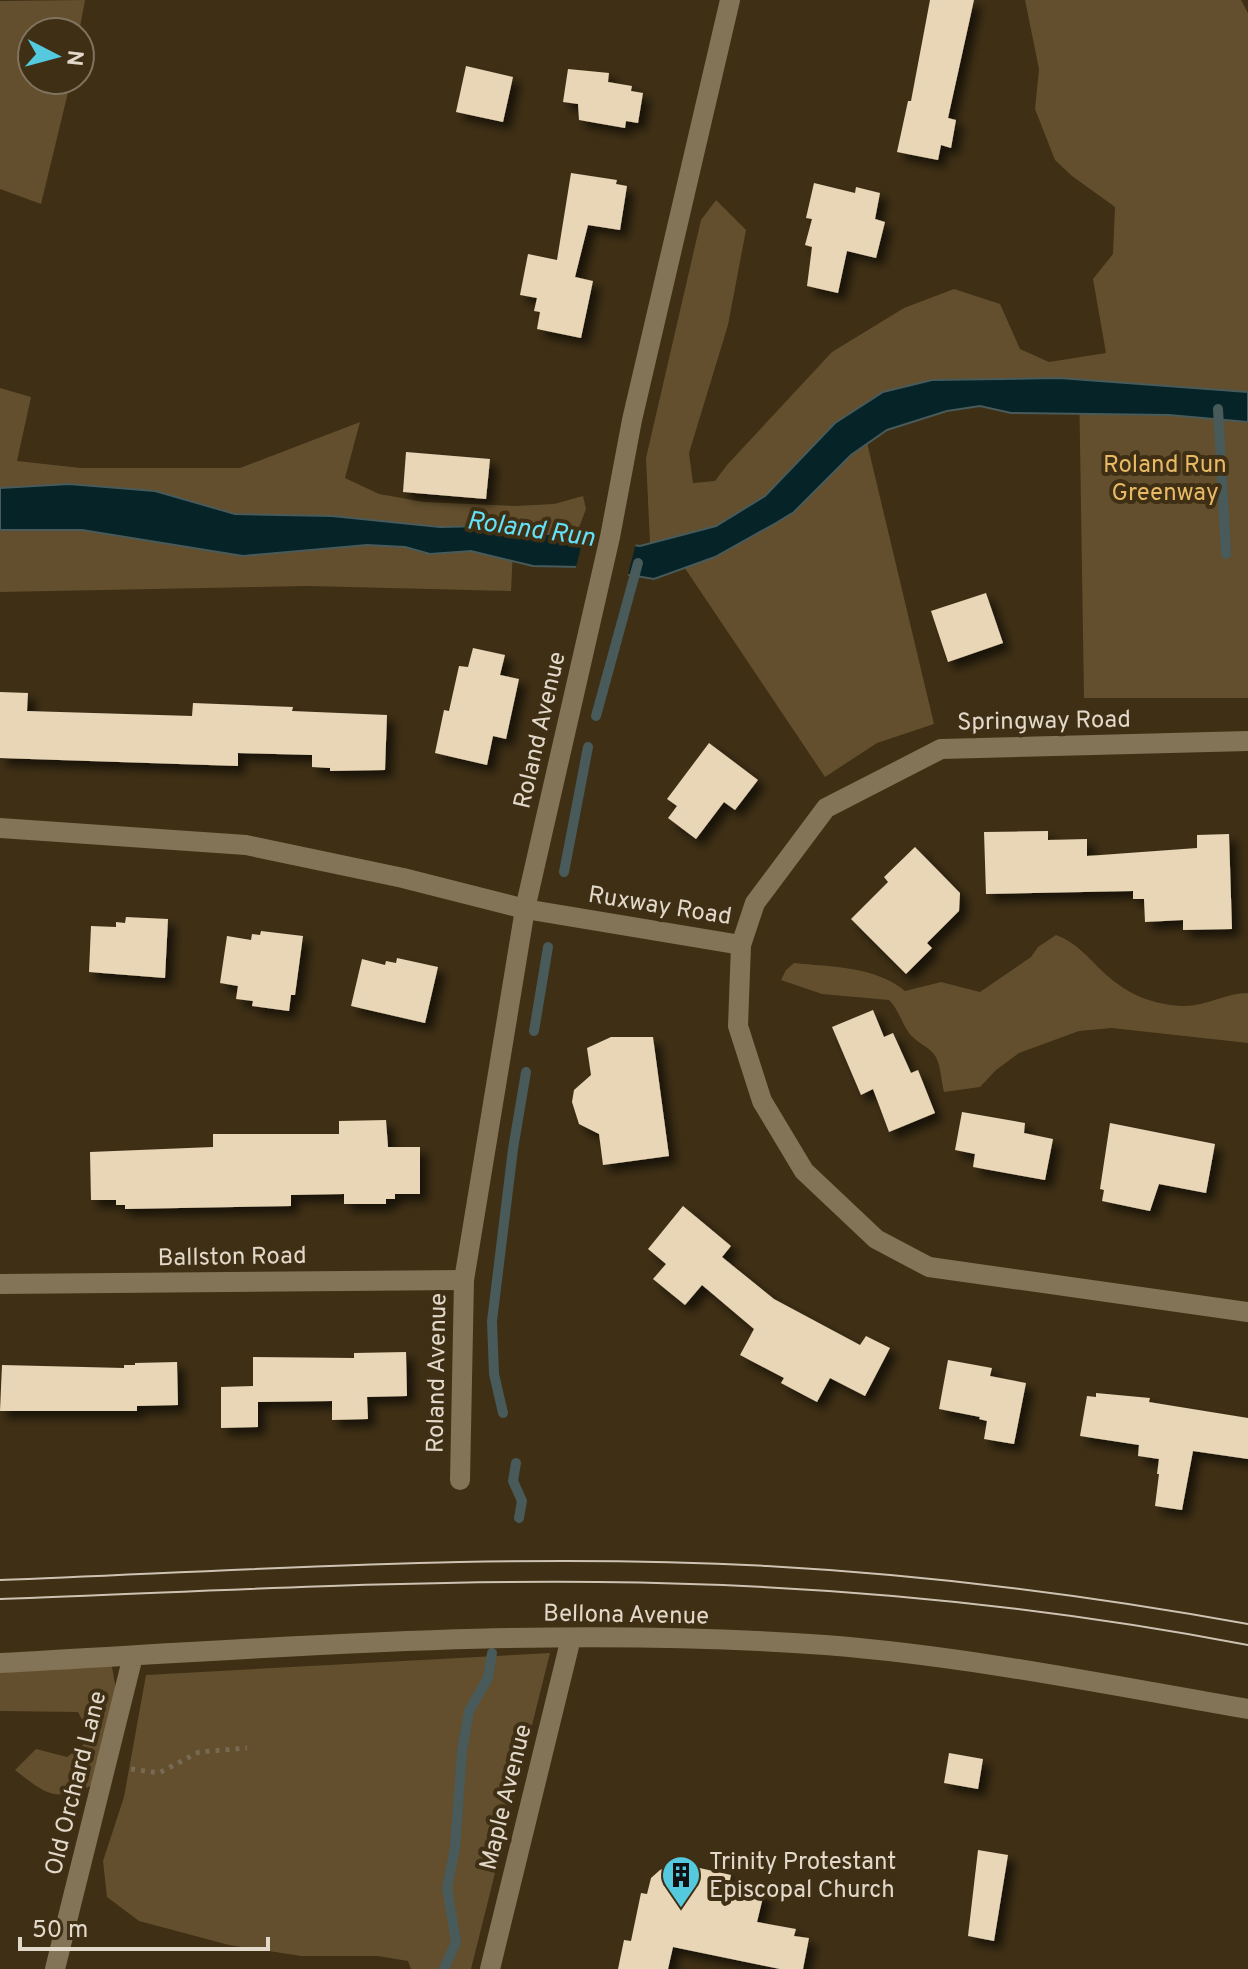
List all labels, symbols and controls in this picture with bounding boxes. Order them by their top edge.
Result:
north arrow [16,16,96,96]
text: N [59,49,88,67]
park label: Roland Run Greenway [1103,451,1227,509]
water label: Roland Run [465,505,597,556]
street label: Roland Avenue [508,649,574,812]
street label: Springway Road [957,705,1131,739]
street label: Ruxway Road [586,881,734,933]
street label: Ballston Road [157,1242,307,1274]
street label: Roland Avenue [422,1293,454,1453]
street label: Bellona Avenue [543,1600,709,1632]
street label: Old Orchard Lane [40,1688,114,1879]
street label: Maple Avenue [474,1721,540,1873]
place label: Trinity Protestant Episcopal Church [709,1848,896,1906]
building icon: Trinity Protestant Episcopal Church [660,1854,702,1909]
scale bar [20,1901,268,1951]
text: 50 m [32,1916,88,1946]

